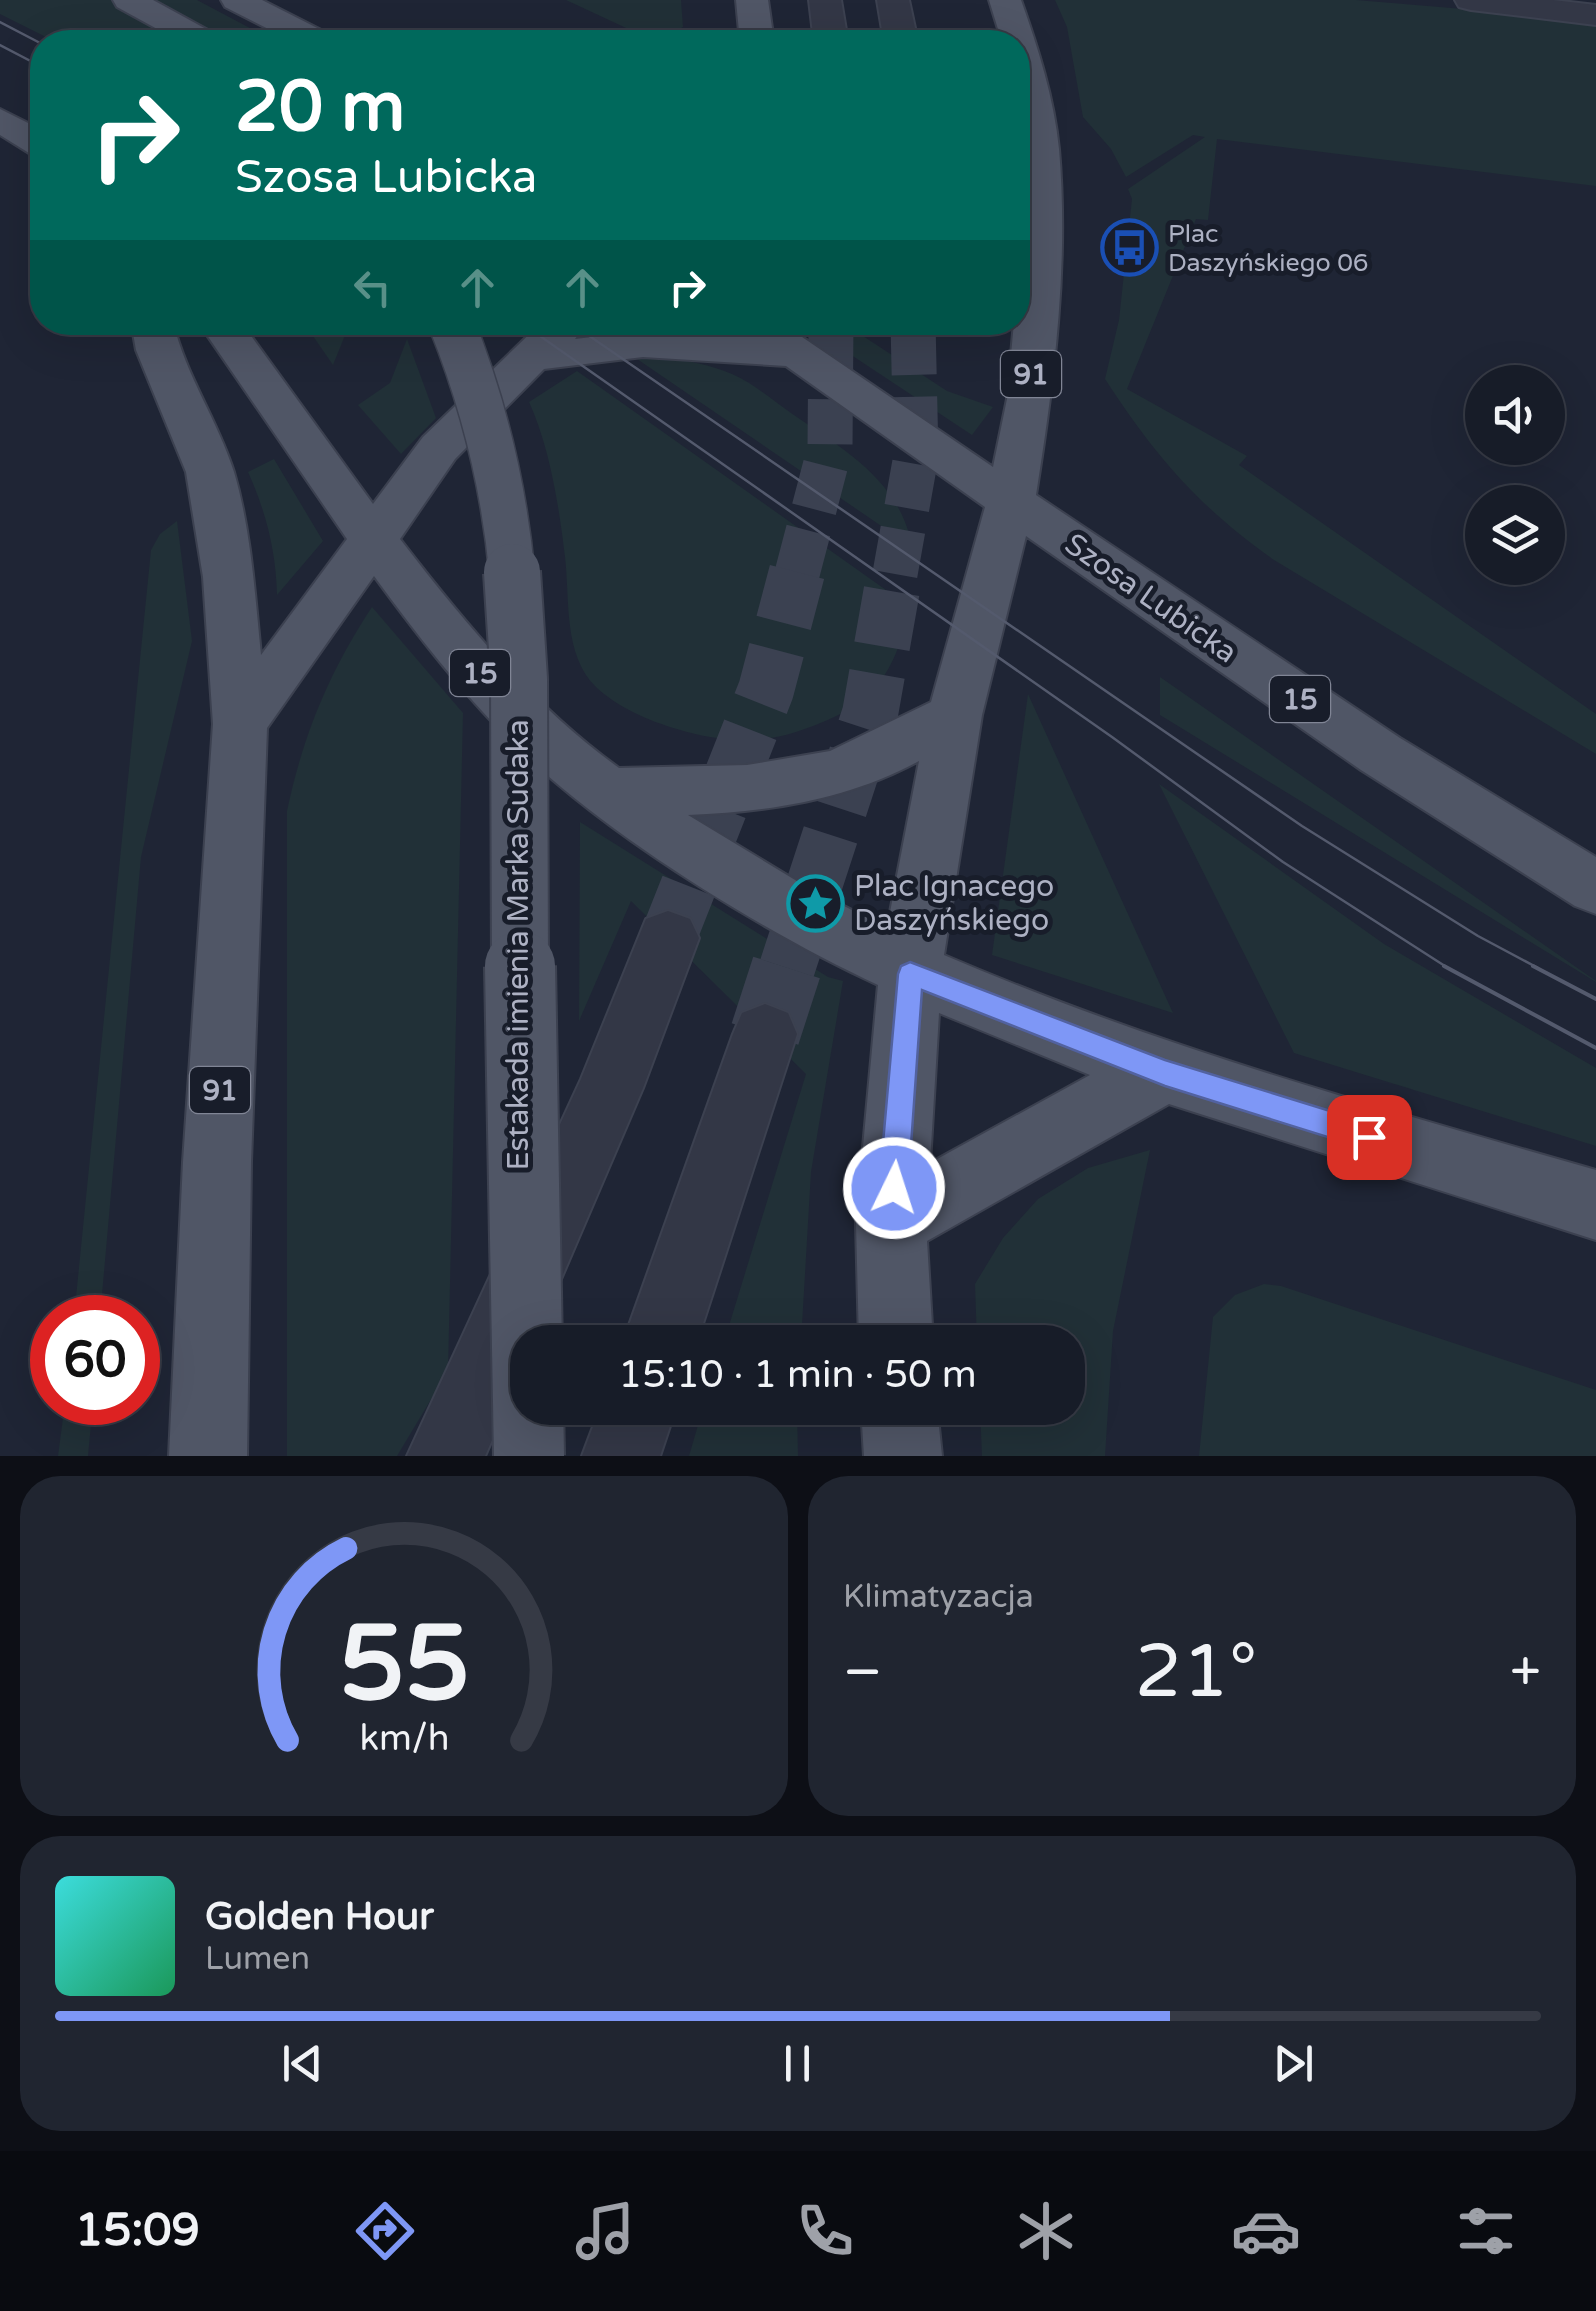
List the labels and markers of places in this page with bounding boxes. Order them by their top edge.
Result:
bus stop icon: Plac Daszyńskiego 06 [1099,217,1159,277]
place label: Plac Daszyńskiego 06 [1168,219,1369,278]
place label: Plac Ignacego Daszyńskiego [854,868,1054,939]
place icon: Plac Ignacego Daszyńskiego [785,873,845,933]
pin [1327,1095,1412,1180]

